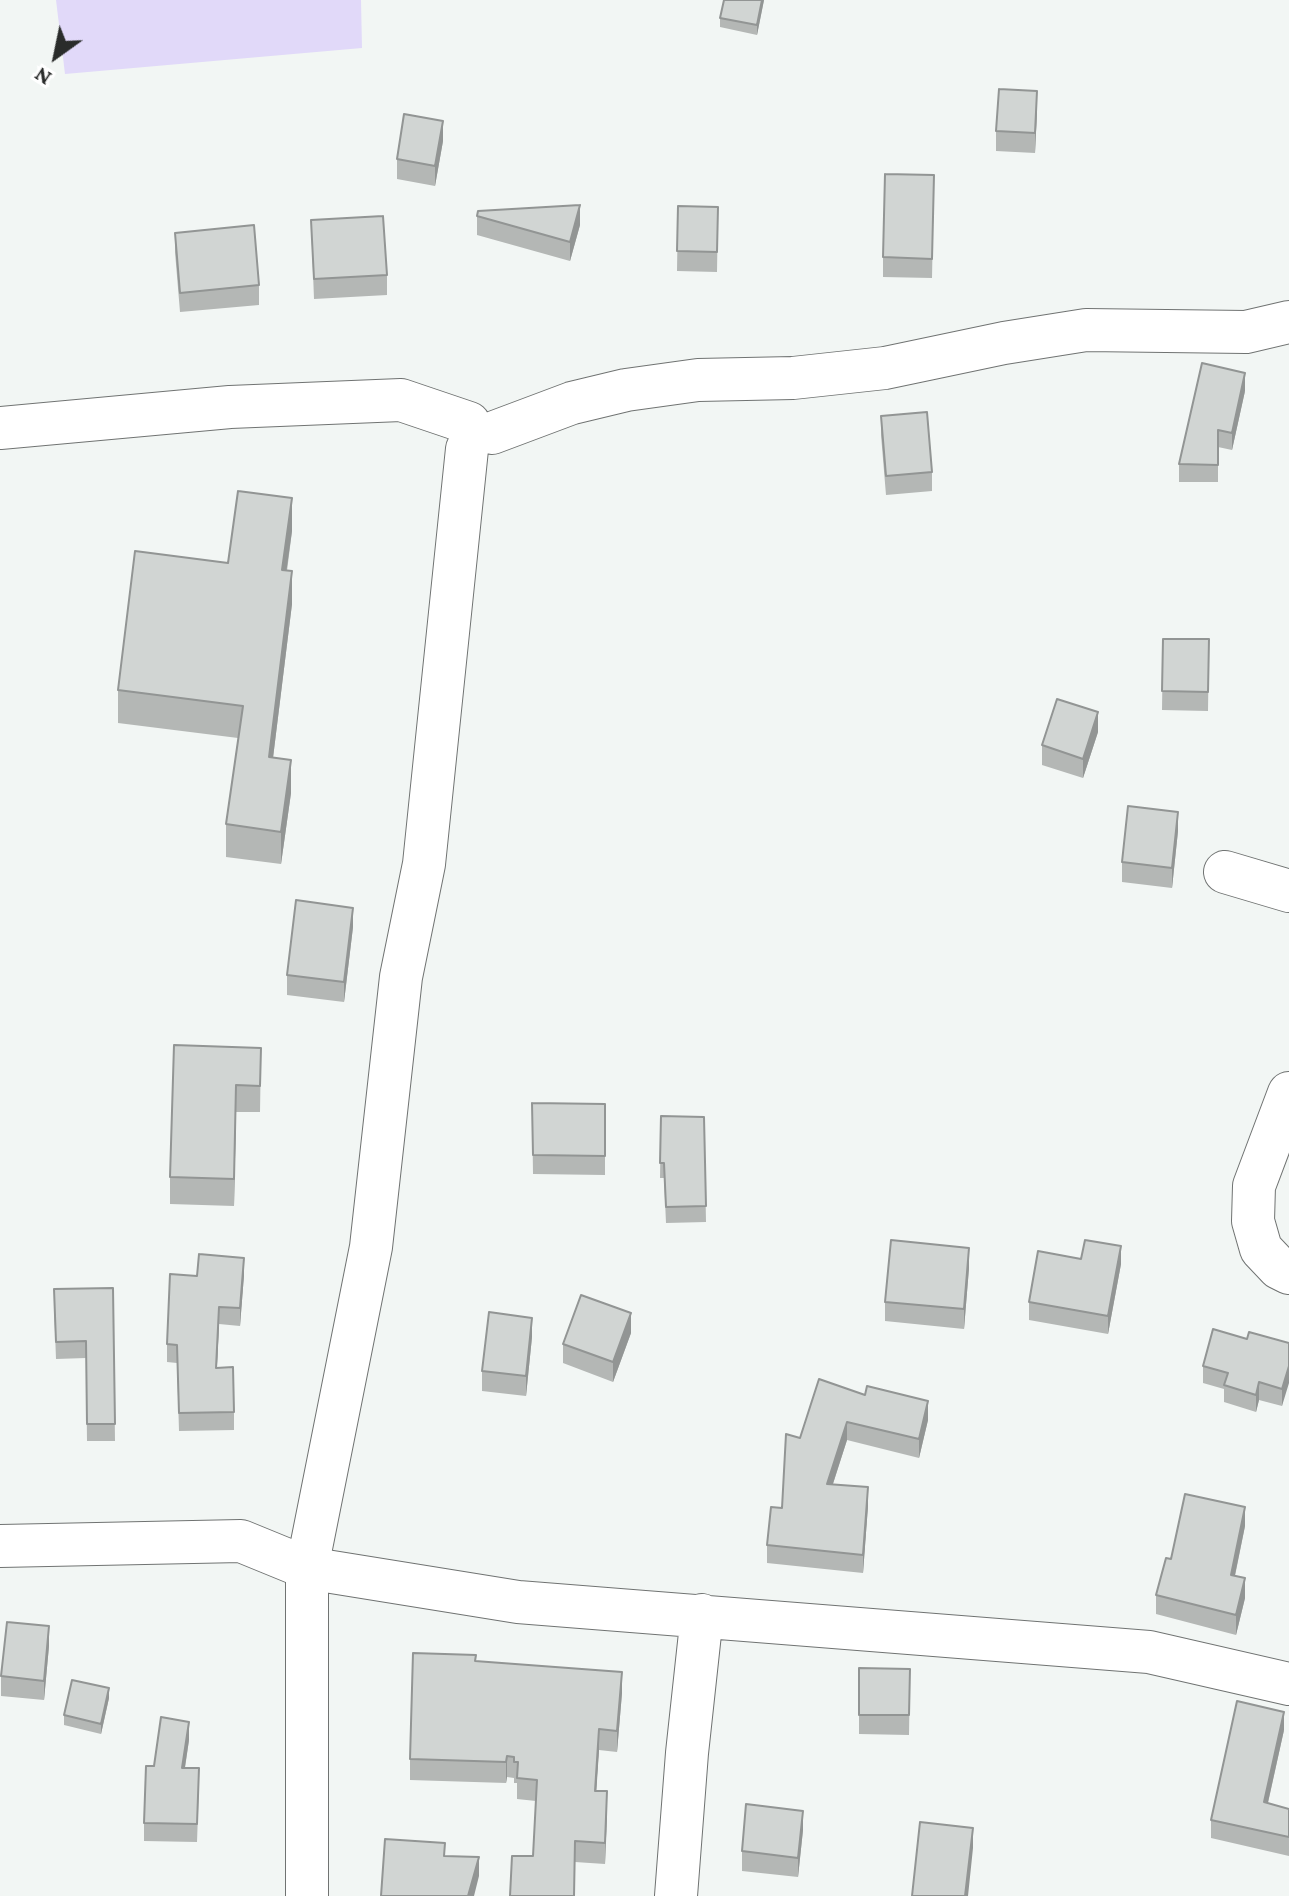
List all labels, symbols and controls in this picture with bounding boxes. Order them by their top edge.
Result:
north arrow [16,16,96,96]
text: N [30,62,56,91]

